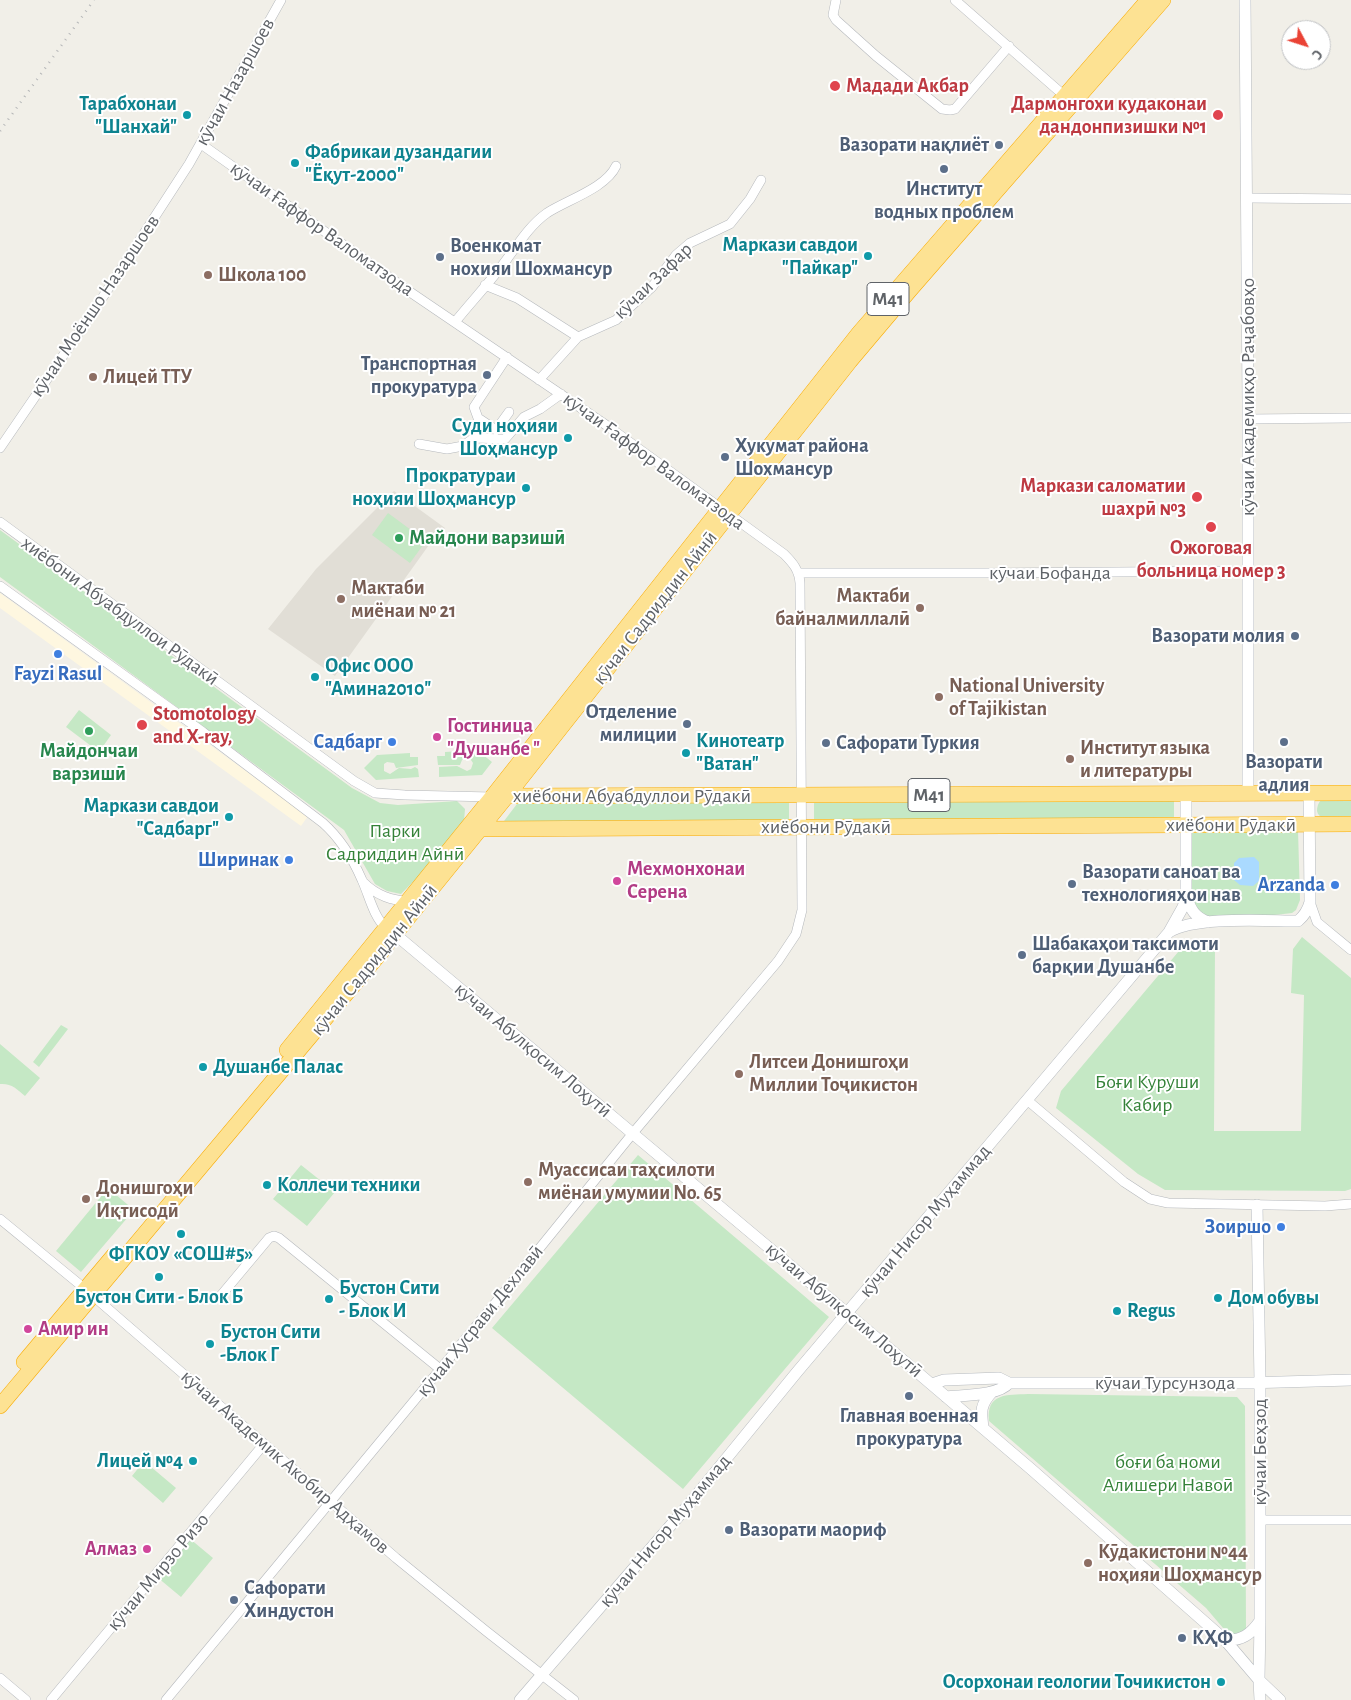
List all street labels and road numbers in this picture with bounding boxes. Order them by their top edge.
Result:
street label: кӯчаи Назаршоев [190,14,280,150]
street label: кӯчаи Ғаффор Валоматзода [225,156,419,302]
street label: кӯчаи Моёншо Назаршоев [25,210,165,402]
street label: кӯчаи Зафар [608,237,698,325]
street label: кӯчаи Академикҳо Раҷабовҳо [1236,278,1260,516]
road number: M41 [867,282,909,316]
street label: кӯчаи Ғаффор Валоматзода [558,387,750,535]
street label: кӯчаи Садриддин Айнӣ [588,526,722,690]
street label: хиёбони Абуабдуллои Рӯдакӣ [17,531,223,691]
street label: кӯчаи Бофанда [989,561,1111,585]
road number: M41 [908,778,950,812]
street label: хиёбони Абуабдуллои Рӯдакӣ [513,784,751,808]
street label: хиёбони Рӯдакӣ [1166,813,1296,837]
street label: хиёбони Рӯдакӣ [761,815,891,839]
street label: кӯчаи Садриддин Айнӣ [305,879,443,1041]
street label: кӯчаи Абулқосим Лоҳутӣ [449,977,617,1123]
street label: кӯчаи Нисор Муҳаммад [854,1140,996,1302]
street label: кӯчаи Абулқосим Лоҳутӣ [760,1237,928,1383]
street label: кӯчаи Хусрави Дехлавӣ [411,1240,549,1402]
street label: кӯчаи Академик Акобир Адҳамов [176,1365,394,1559]
street label: кӯчаи Турсунзода [1095,1371,1235,1395]
street label: кӯчаи Беҳзод [1248,1398,1272,1506]
street label: кӯчаи Нисор Муҳаммад [594,1450,736,1612]
street label: кӯчаи Мирзо Ризо [102,1508,214,1636]

